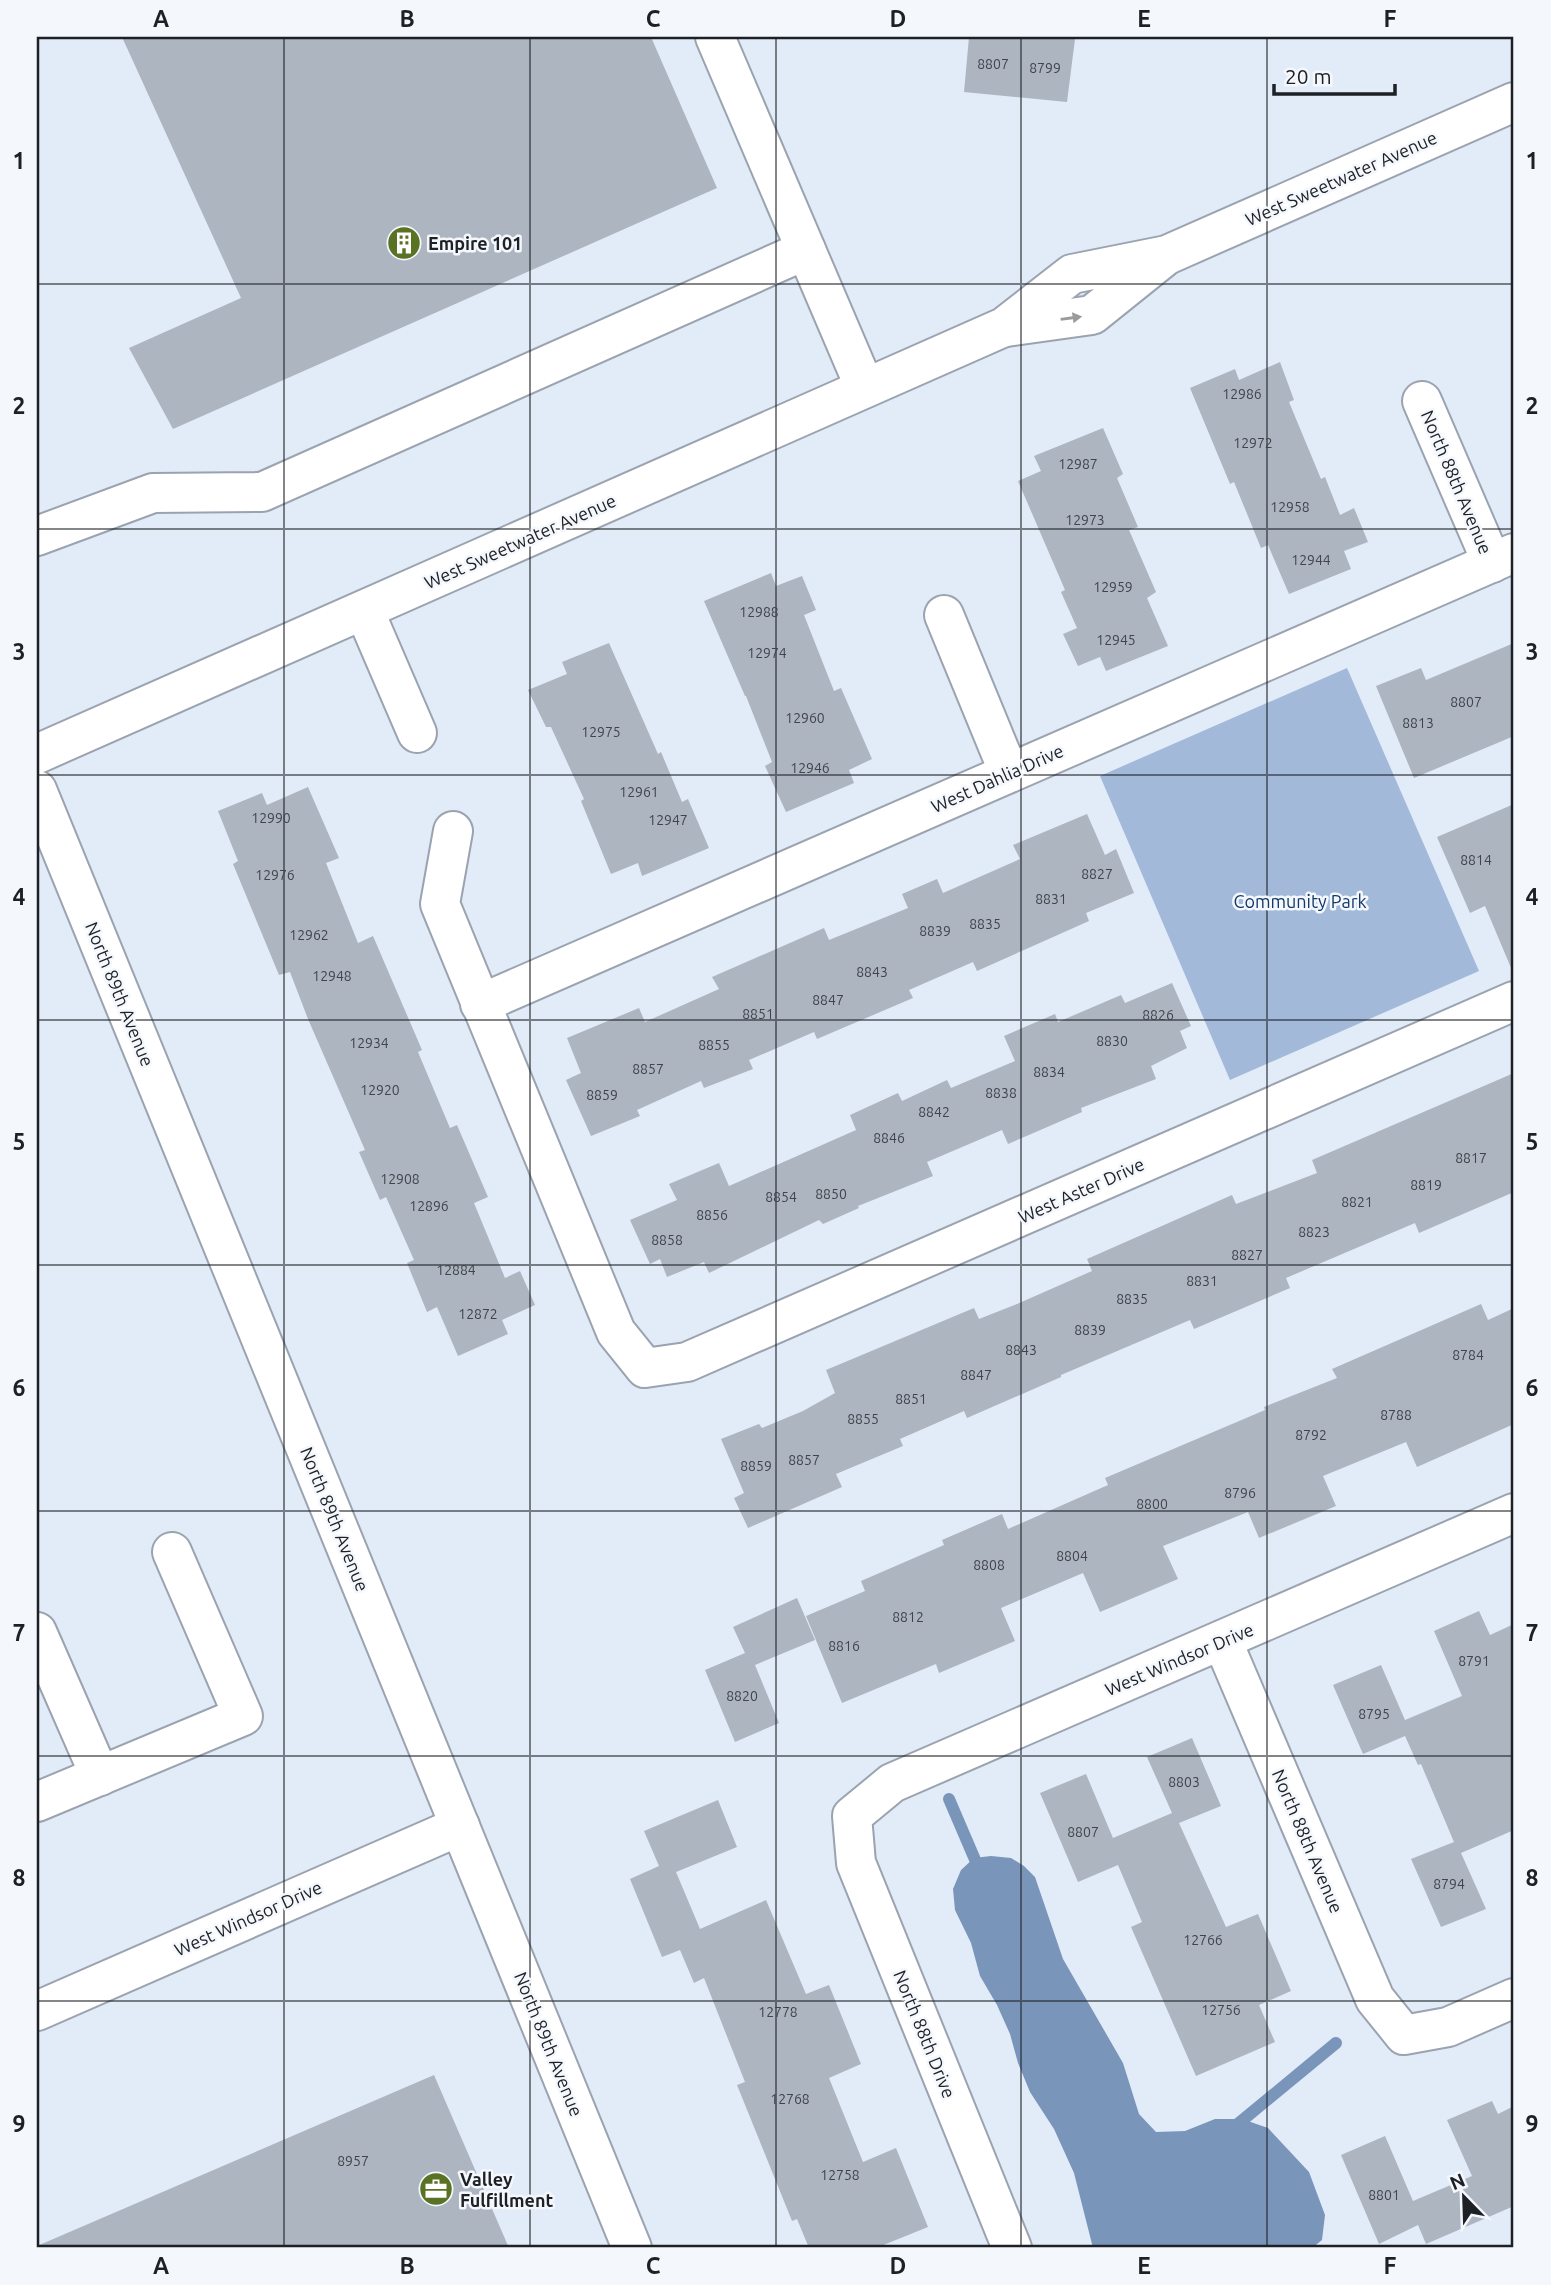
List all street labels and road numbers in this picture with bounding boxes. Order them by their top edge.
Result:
street label: West Sweetwater Avenue [1242,127,1440,229]
street label: North 88th Avenue [1418,407,1496,557]
street label: West Sweetwater Avenue [421,490,619,592]
street label: West Dahlia Drive [928,740,1066,816]
street label: North 89th Avenue [82,919,158,1069]
street label: West Aster Drive [1015,1153,1147,1227]
street label: North 89th Avenue [297,1444,373,1594]
street label: West Windsor Drive [1102,1619,1256,1699]
street label: North 88th Avenue [1269,1766,1347,1916]
street label: West Windsor Drive [171,1876,325,1960]
street label: North 88th Drive [890,1967,960,2101]
street label: North 89th Avenue [511,1969,587,2119]

